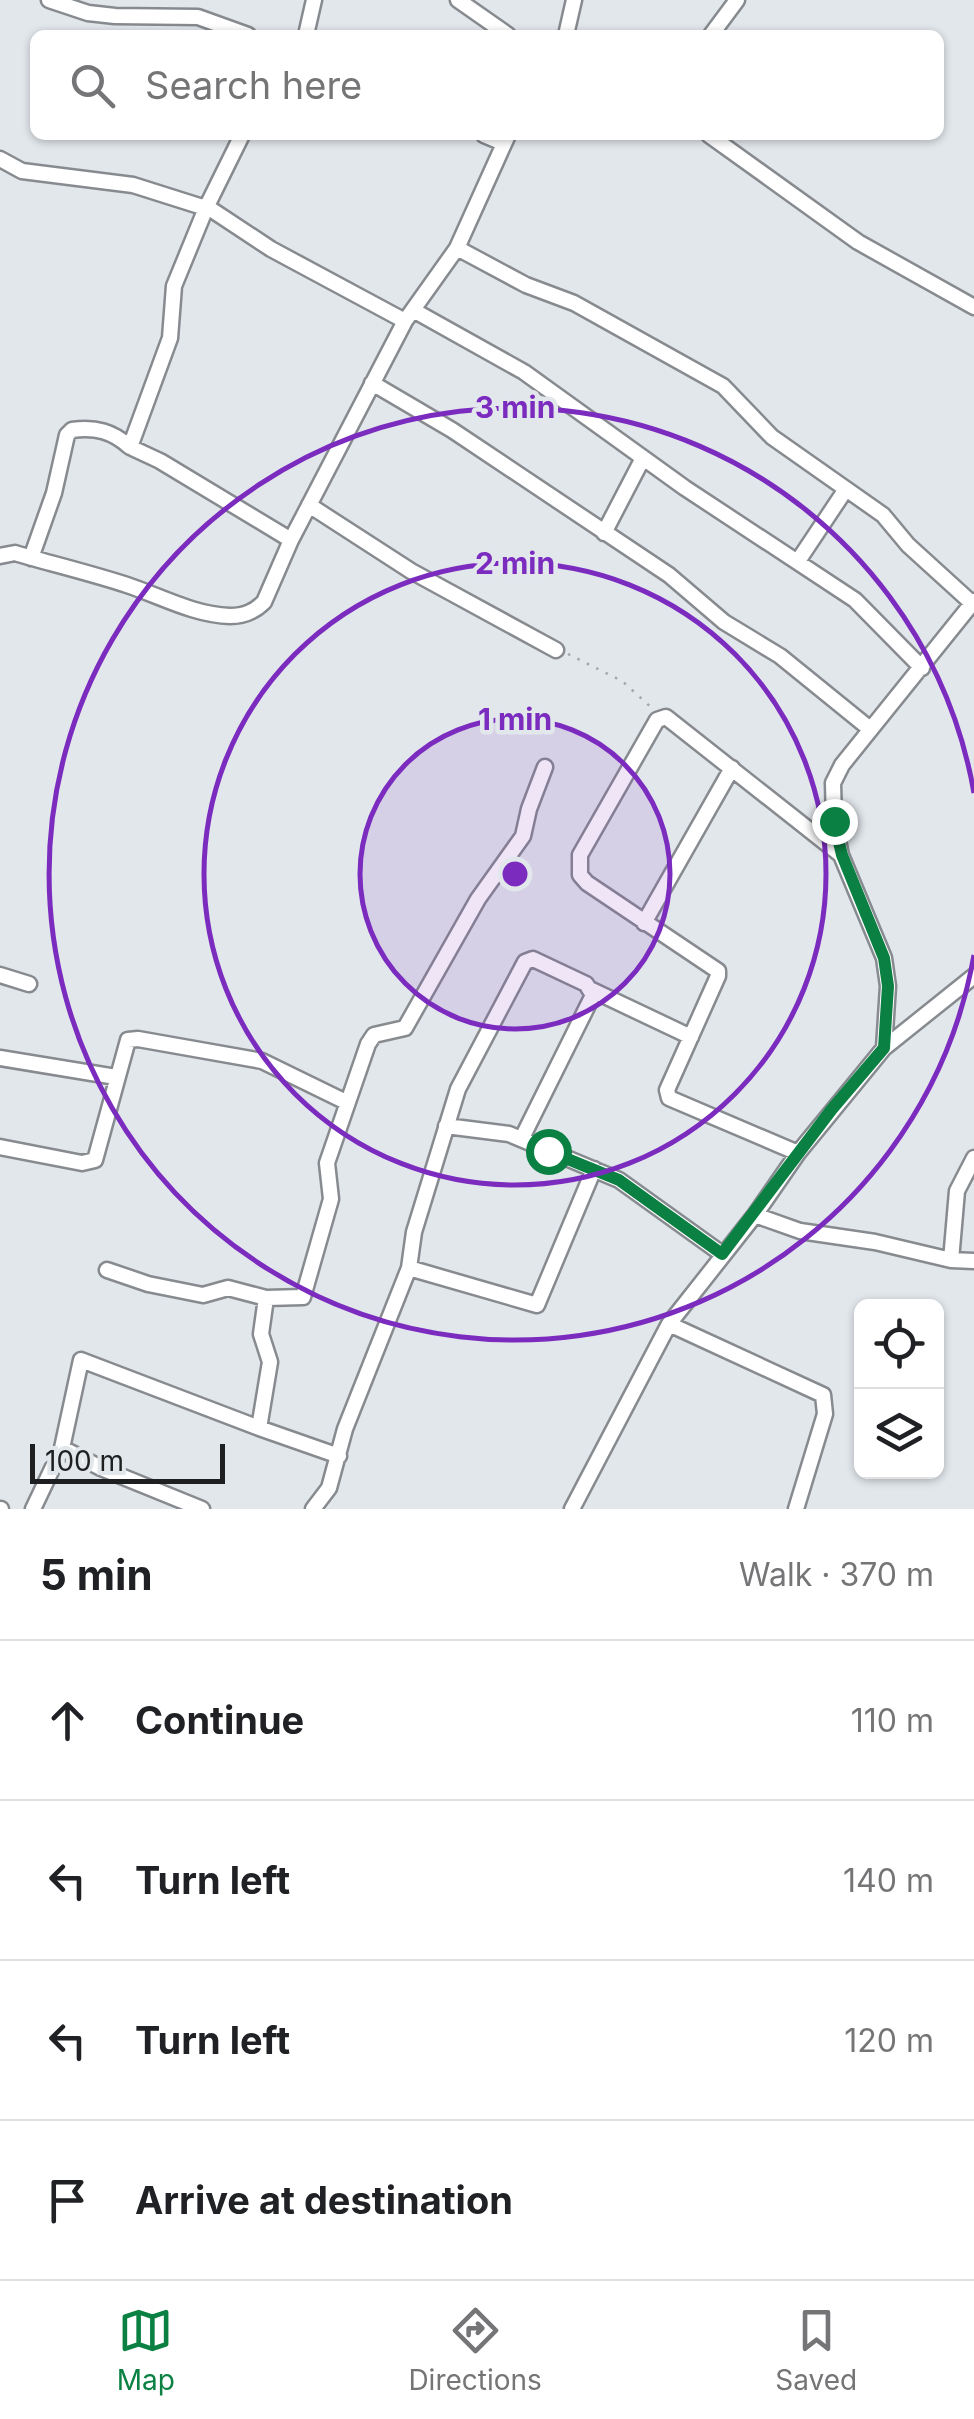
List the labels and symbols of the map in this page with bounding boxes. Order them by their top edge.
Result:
text: 3 min [475,389,555,425]
text: 2 min [475,545,555,581]
text: 1 min [478,701,552,737]
route end [812,799,858,845]
centre of rings [497,856,533,892]
route start [526,1129,572,1175]
scale bar [30,1439,225,1484]

